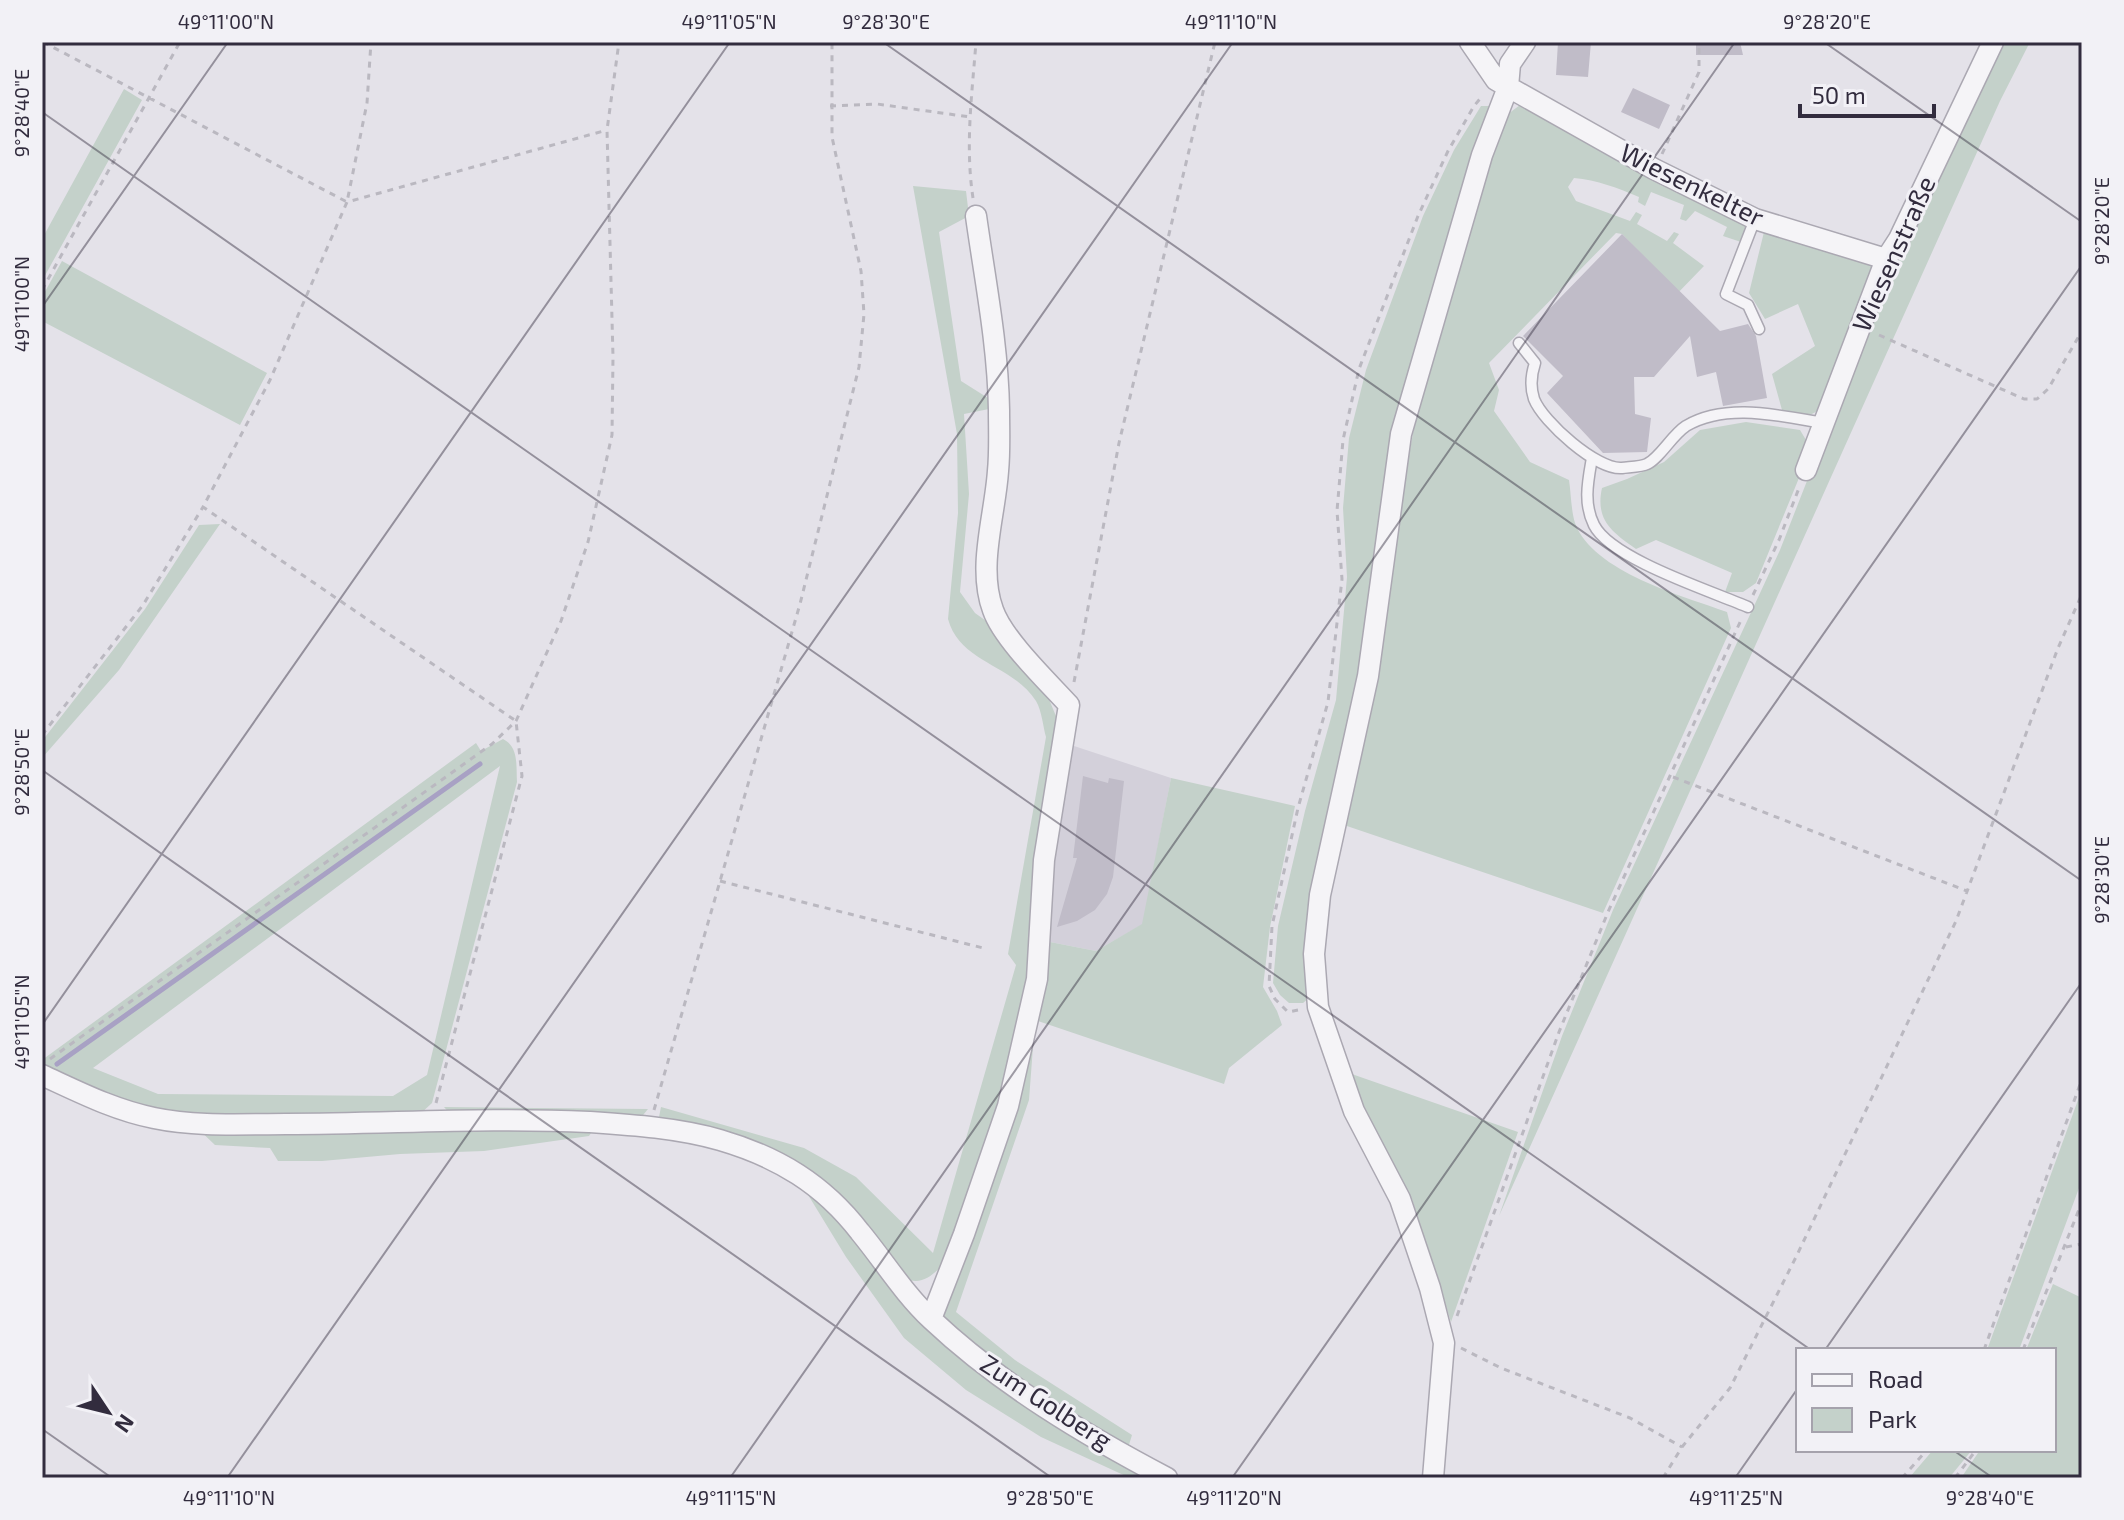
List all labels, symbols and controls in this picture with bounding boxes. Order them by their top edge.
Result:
text: 49°11'00"N [178,9,274,33]
text: 49°11'05"N [681,9,777,33]
text: 9°28'30"E [842,9,930,33]
text: 49°11'10"N [1185,9,1277,33]
text: 9°28'20"E [1783,9,1871,33]
scale bar [1800,68,1934,118]
text: 9°28'40"E [9,69,33,157]
text: 50 m [1812,80,1866,109]
street label: Wiesenkelter [1616,136,1770,232]
street label: Wiesenstraße [1845,171,1941,336]
text: 9°28'20"E [2089,177,2113,265]
text: 49°11'00"N [9,256,33,352]
text: 9°28'50"E [9,728,33,816]
text: 9°28'30"E [2089,836,2113,924]
text: 49°11'05"N [9,974,33,1070]
street label: Zum Golberg [975,1347,1118,1455]
legend [1796,1348,2056,1452]
text: Road [1868,1364,1923,1393]
north arrow [68,1372,148,1452]
text: Park [1868,1404,1917,1433]
text: N [110,1410,140,1438]
text: 49°11'10"N [183,1485,275,1509]
text: 49°11'15"N [686,1485,776,1509]
text: 9°28'50"E [1006,1485,1094,1509]
text: 49°11'20"N [1186,1485,1282,1509]
text: 49°11'25"N [1689,1485,1783,1509]
text: 9°28'40"E [1946,1485,2034,1509]

